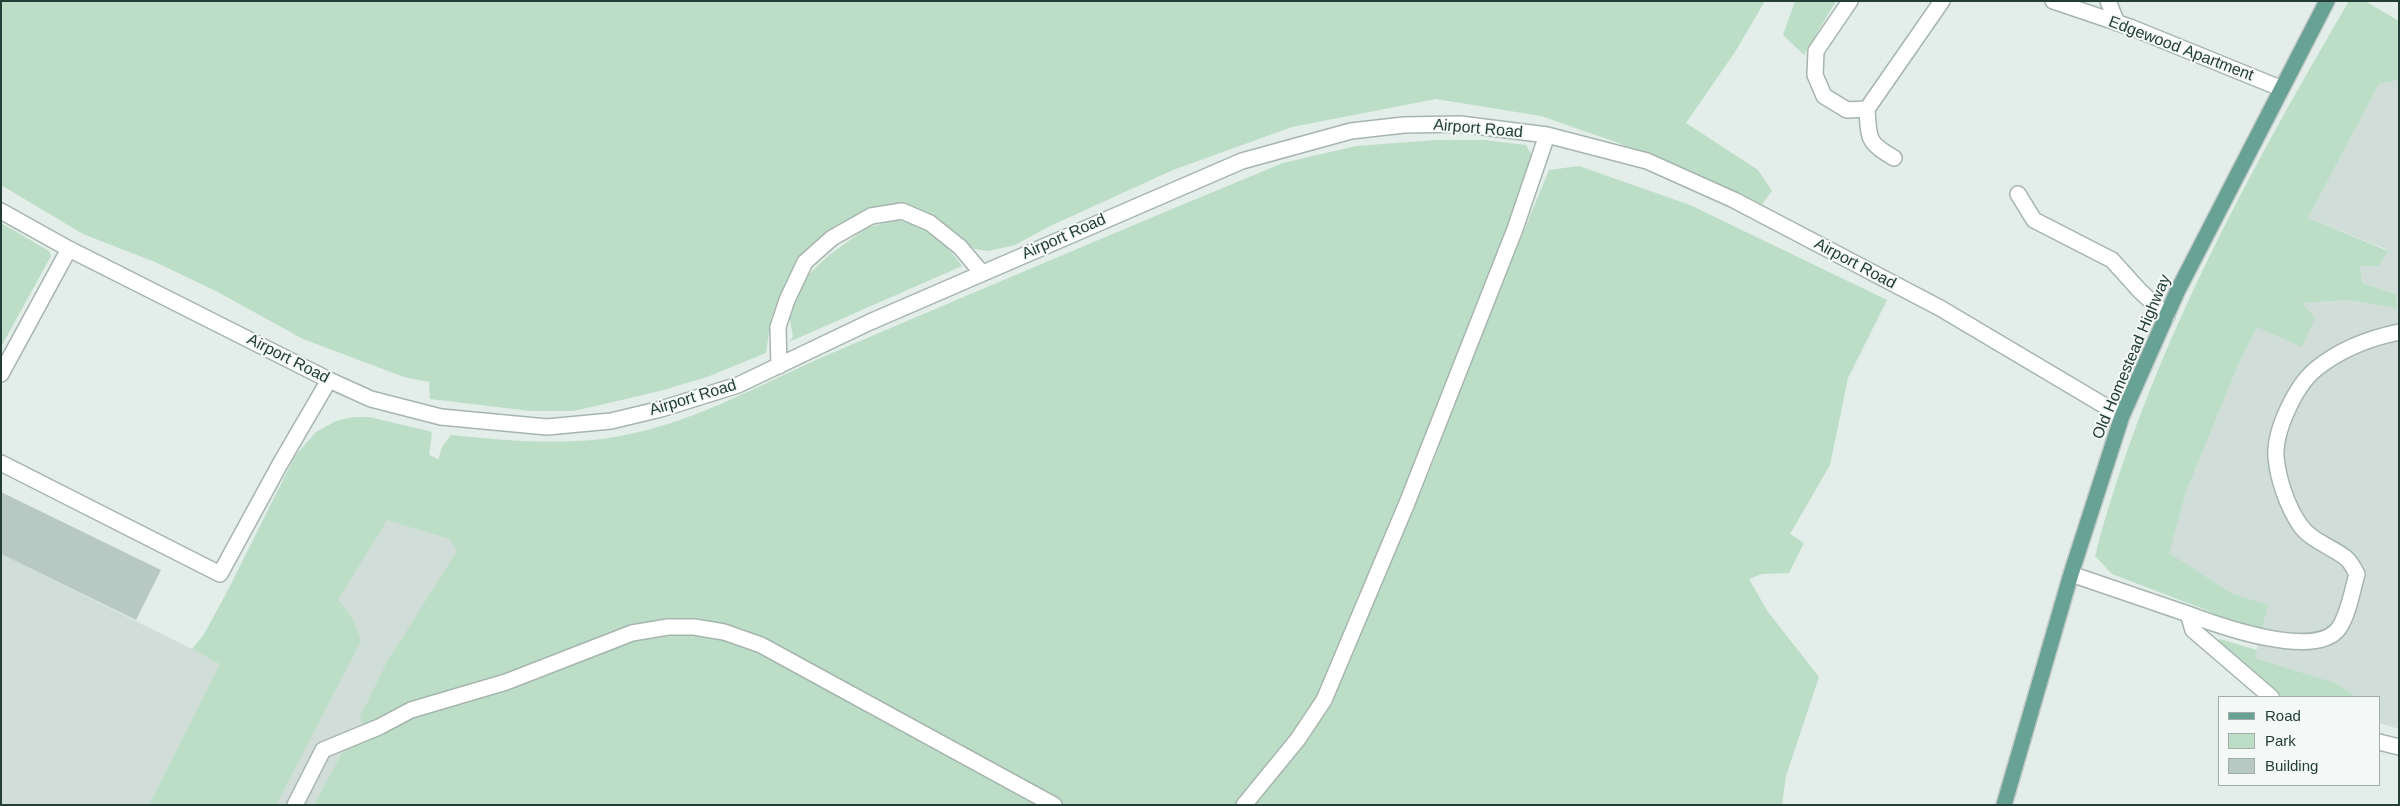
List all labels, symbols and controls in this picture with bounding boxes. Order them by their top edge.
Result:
street label: Edgewood Apartment [2106,12,2256,86]
street label: Airport Road [1432,116,1524,142]
street label: Airport Road [1019,210,1109,264]
street label: Airport Road [1811,234,1899,294]
street label: Old Homestead Highway [2089,272,2175,442]
street label: Airport Road [244,330,332,388]
street label: Airport Road [647,376,739,420]
legend [2218,696,2380,786]
text: Road [2265,707,2301,724]
text: Park [2265,732,2296,749]
text: Building [2265,757,2318,774]

